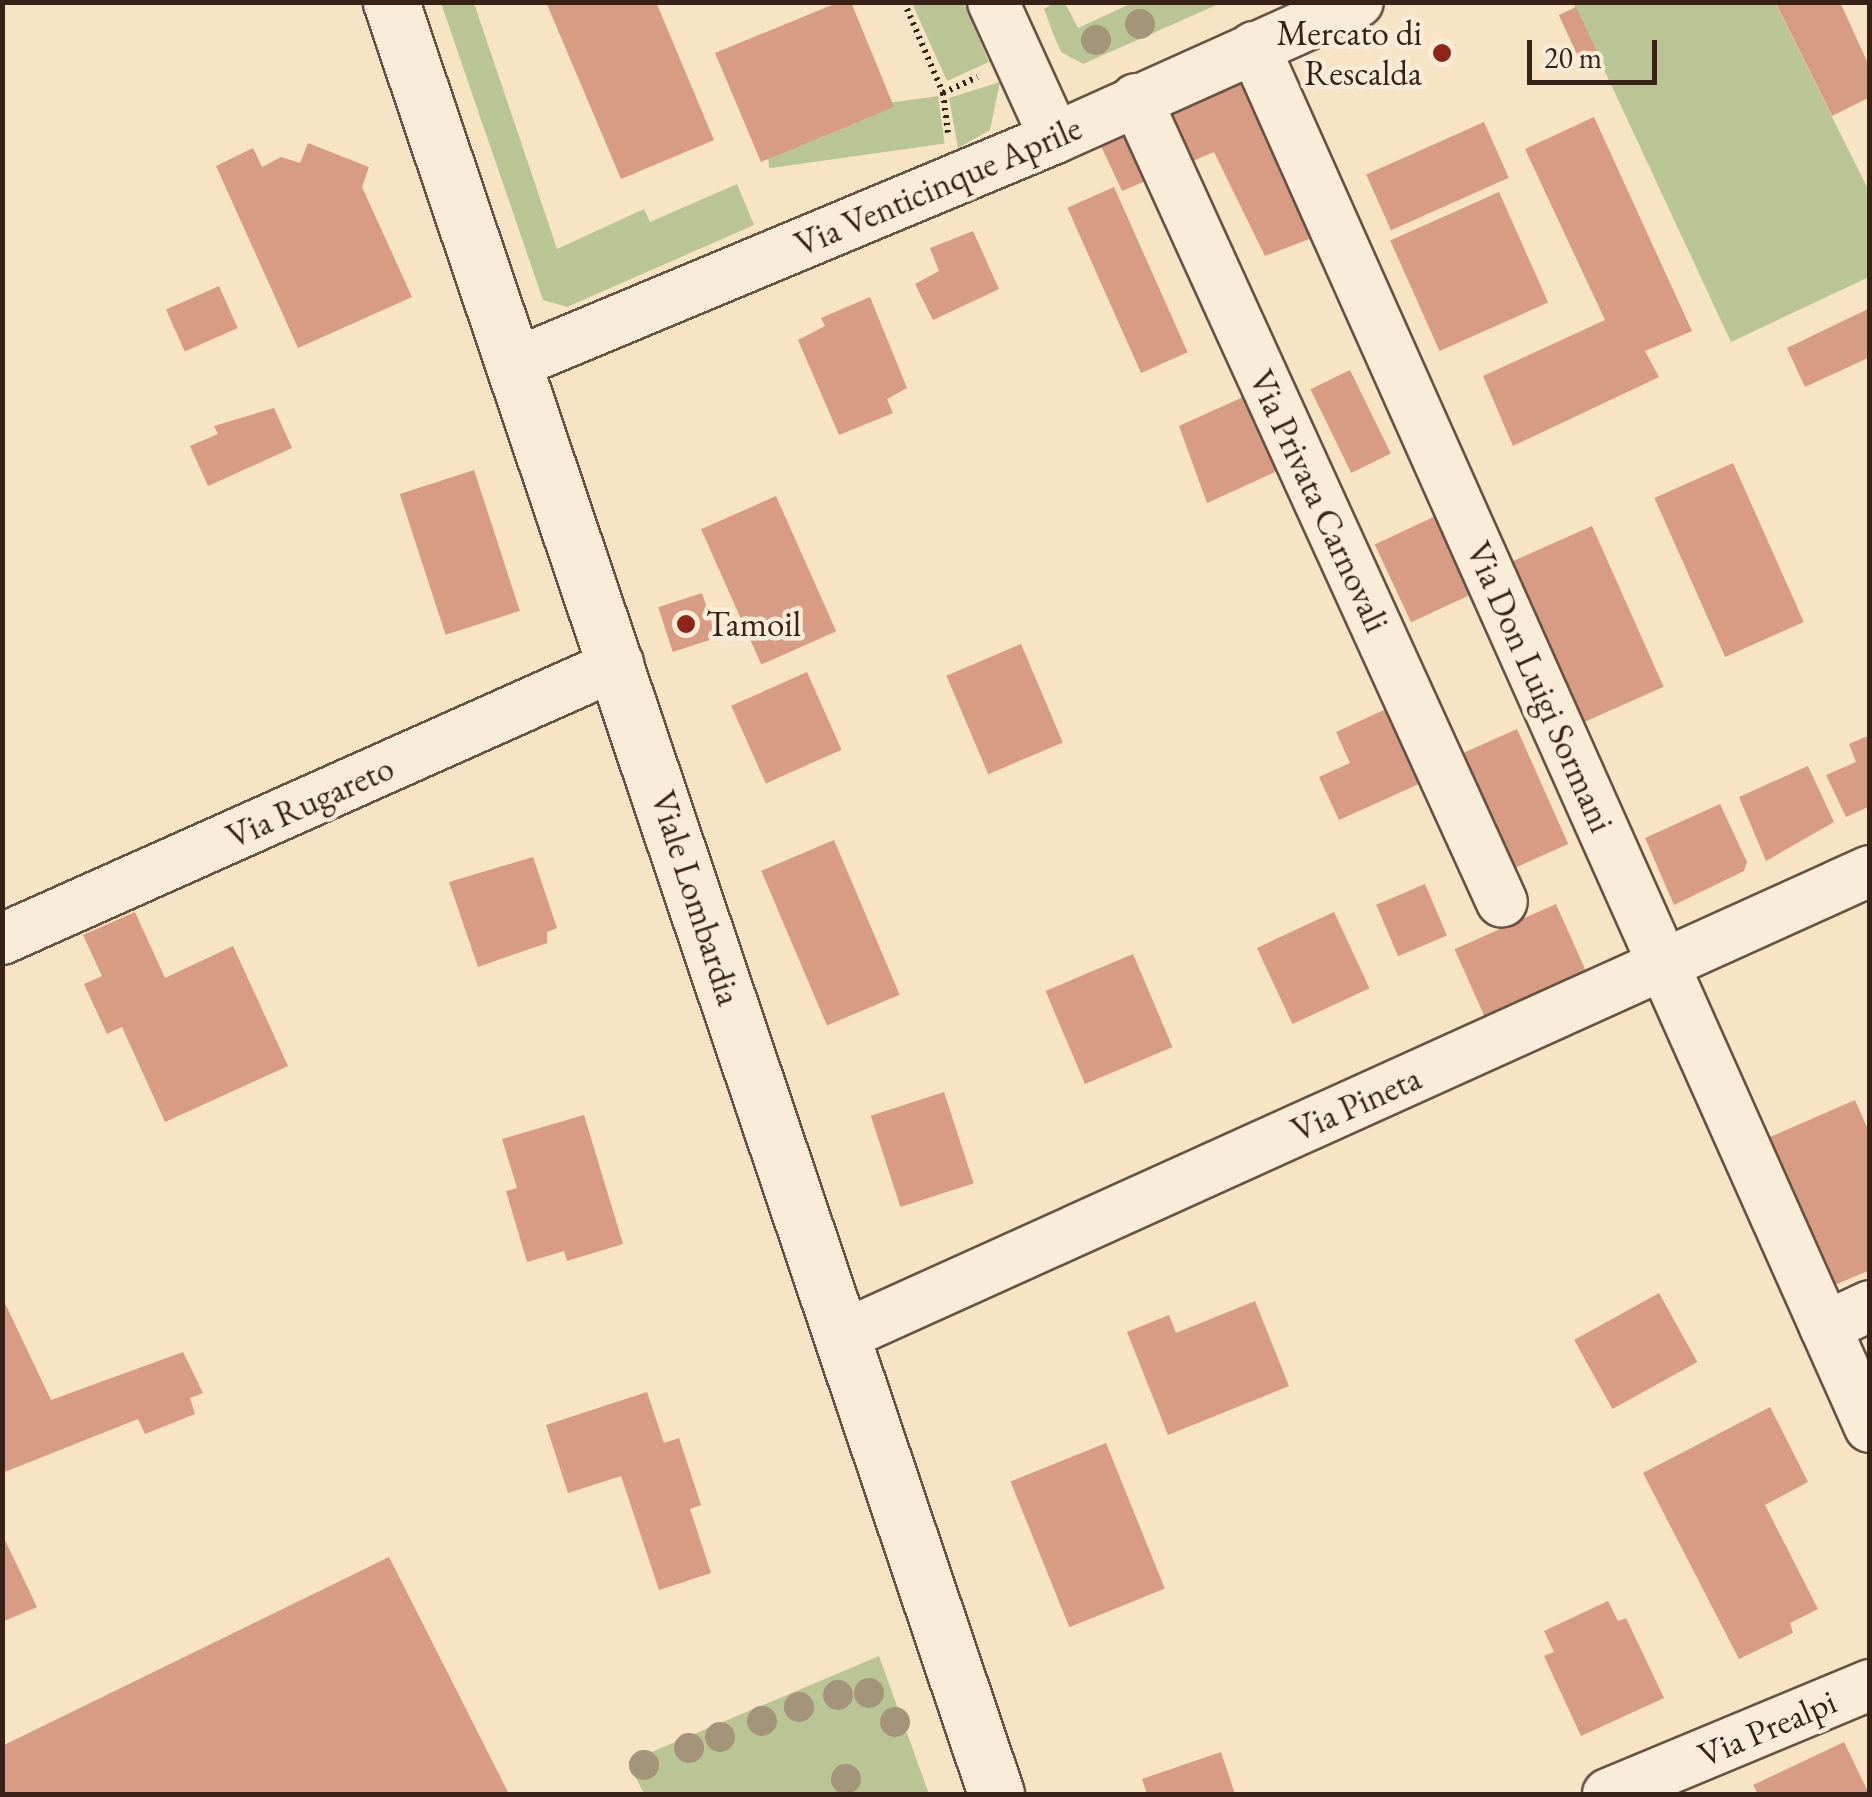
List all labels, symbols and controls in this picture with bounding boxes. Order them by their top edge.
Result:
place label: Mercato di Rescalda [1277,12,1422,94]
scale bar [1532,20,1662,82]
text: 20 m [1544,38,1602,77]
marker: Mercato di Rescalda [1431,42,1453,64]
street label: Via Venticinque Aprile [788,107,1088,265]
street label: Via Privata Carnovali [1240,363,1398,639]
street label: Via Don Luigi Sormani [1457,535,1623,839]
place label: Tamoil [706,603,801,645]
marker: Tamoil [675,613,697,635]
street label: Via Rugareto [220,746,400,858]
street label: Viale Lombardia [642,786,750,1010]
street label: Via Pineta [1285,1057,1427,1151]
street label: Via Prealpi [1692,1680,1842,1776]

